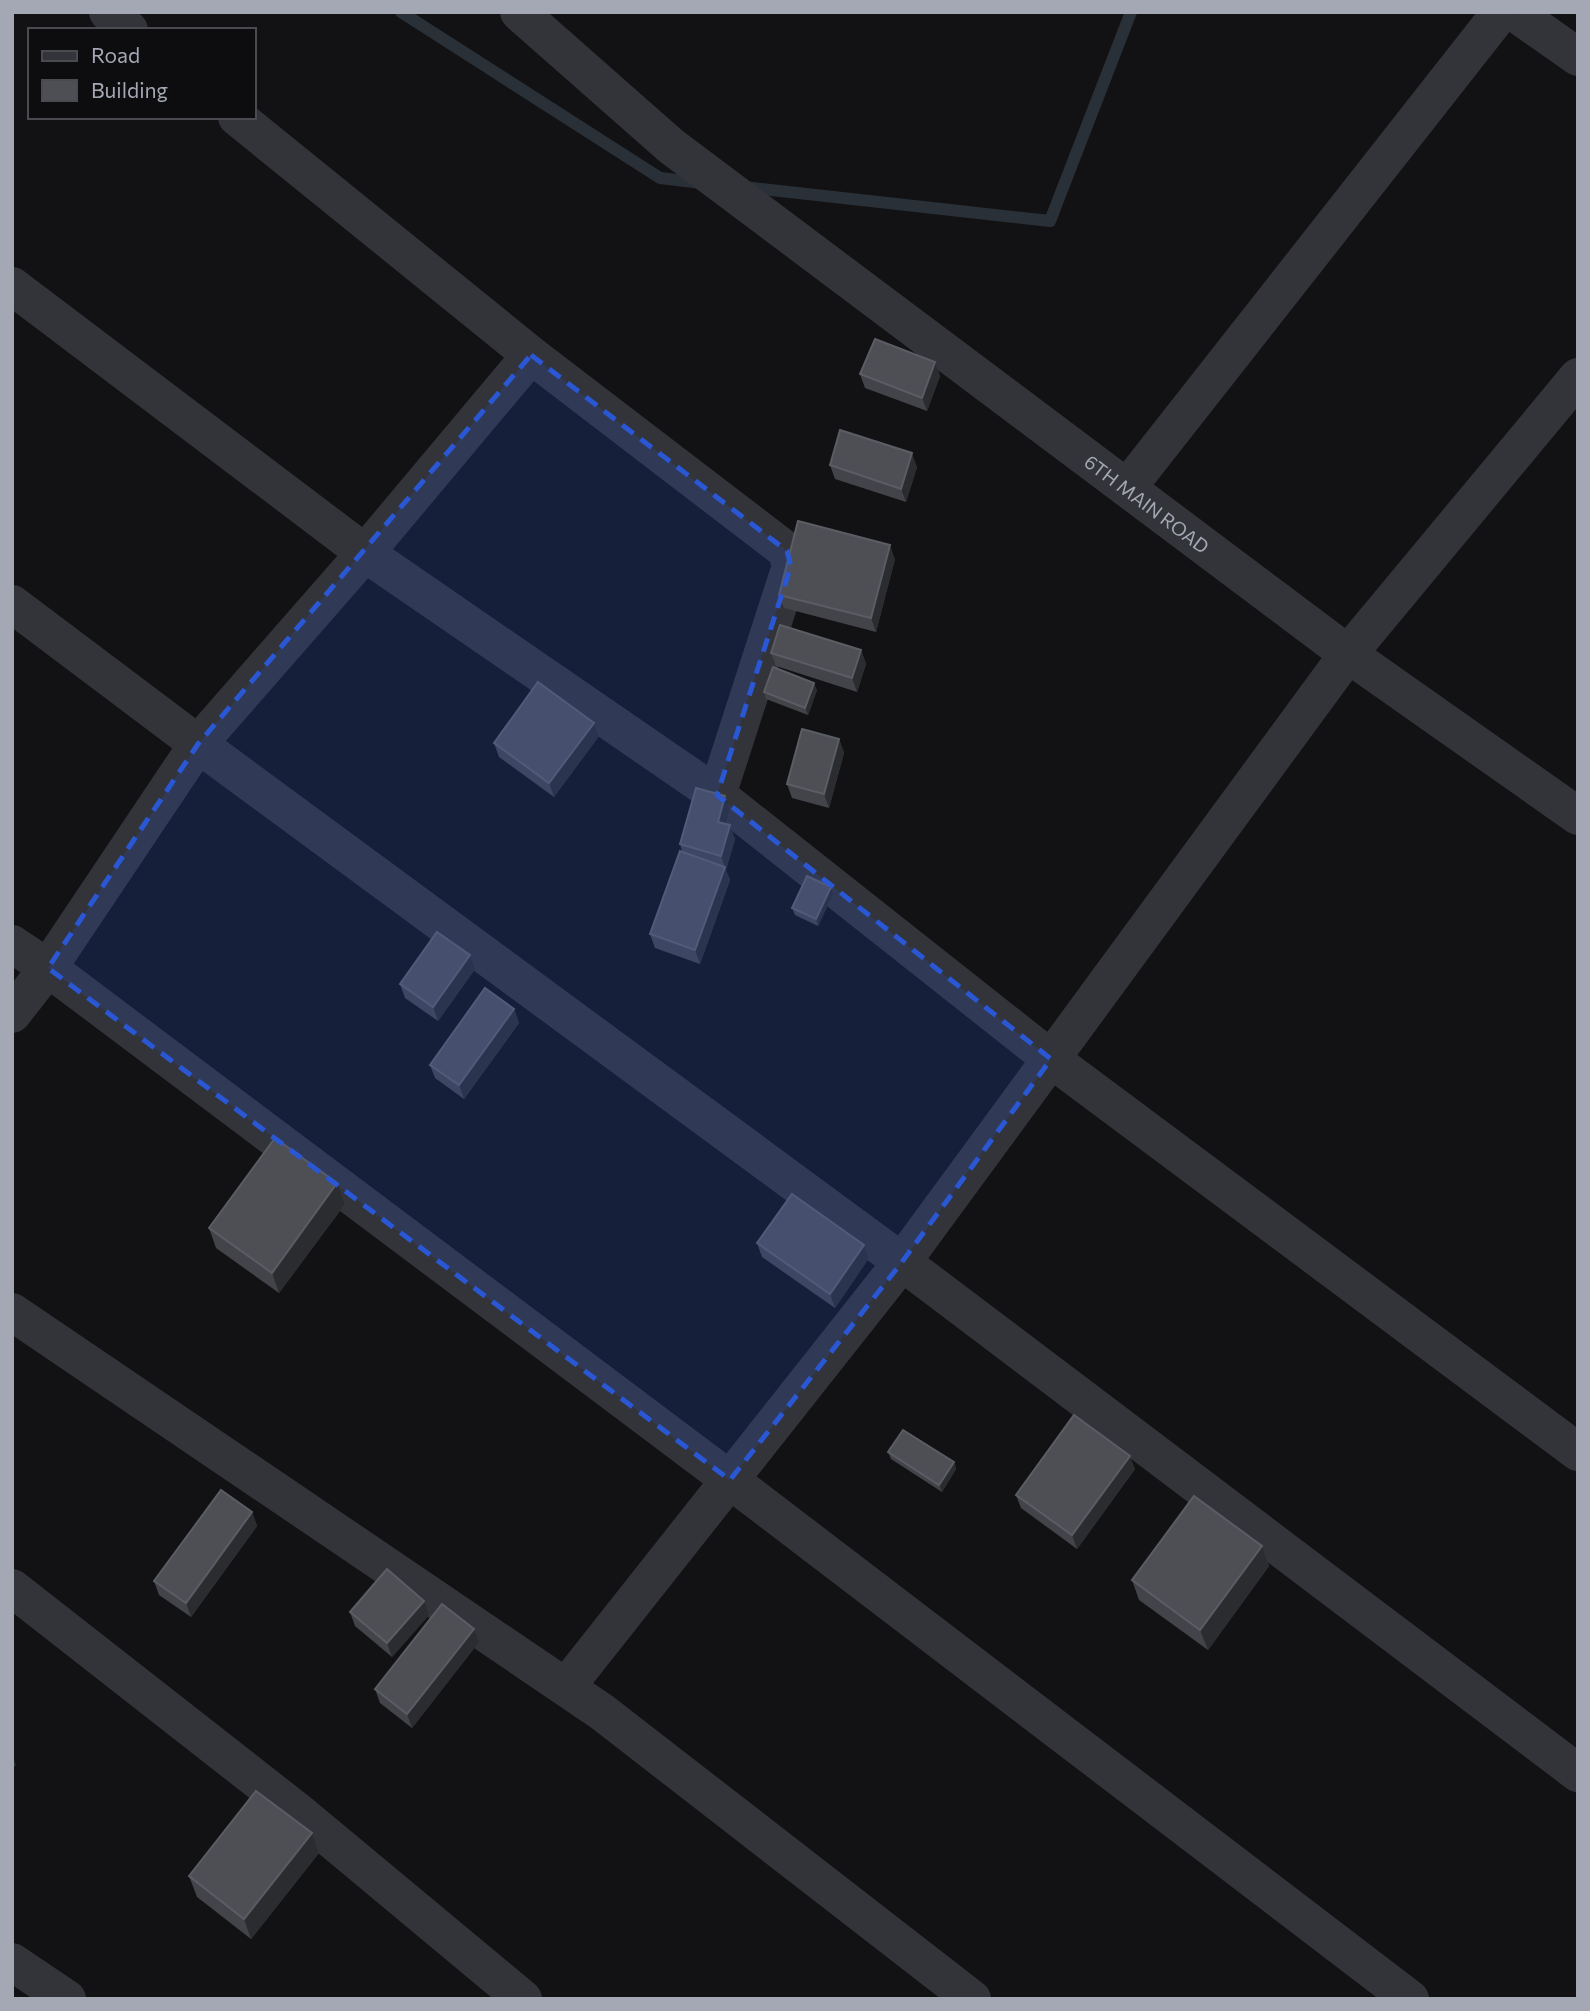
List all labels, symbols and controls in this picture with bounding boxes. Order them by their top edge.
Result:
legend [28,28,256,119]
text: Road [91,42,140,67]
text: Building [91,77,168,102]
street label: 6TH MAIN ROAD [1080,449,1214,558]

